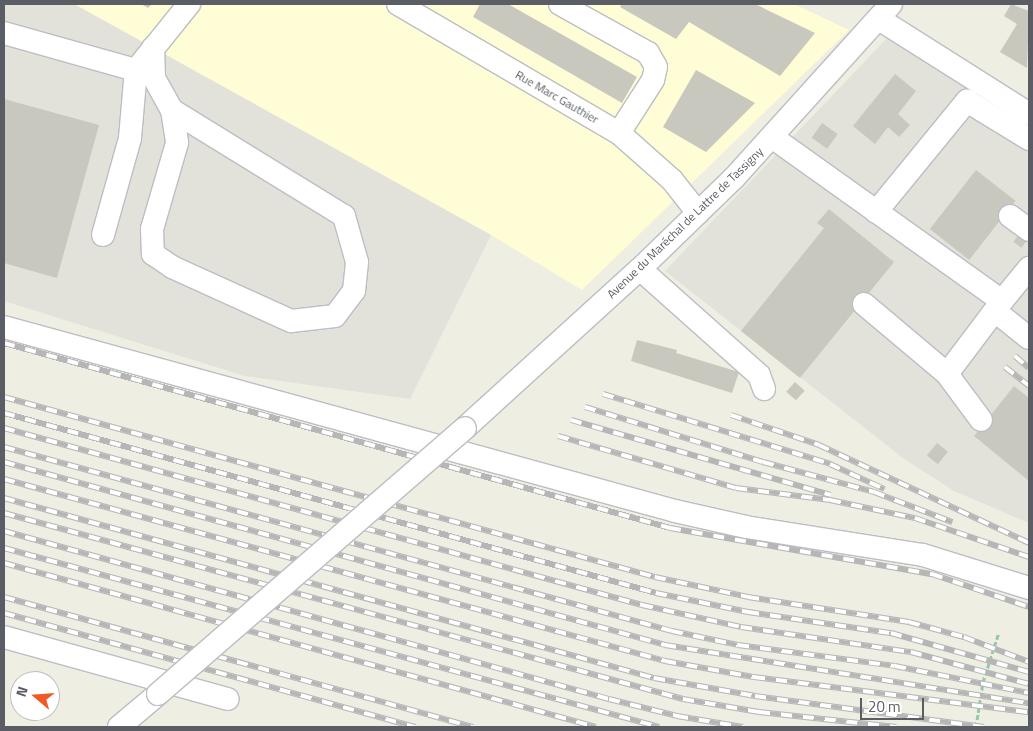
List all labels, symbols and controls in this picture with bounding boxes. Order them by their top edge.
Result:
street label: Rue Marc Gauthier [513,67,601,127]
street label: Avenue du Maréchal de Lattre de Tassigny [604,144,766,302]
north arrow [10,671,60,721]
text: N [10,684,33,699]
scale bar [863,688,927,720]
text: 20 m [868,695,901,718]

